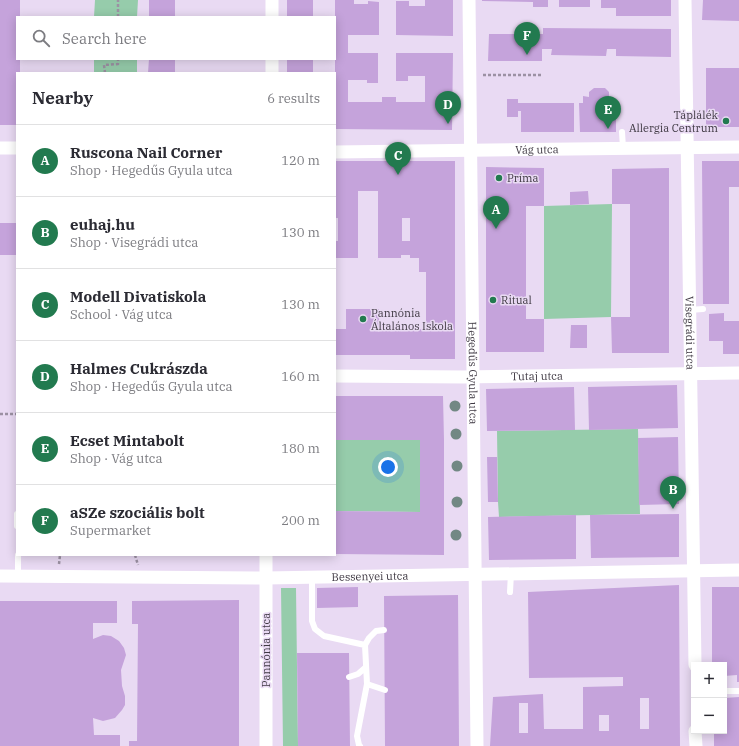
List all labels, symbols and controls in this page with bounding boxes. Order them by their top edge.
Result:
search box [16,16,336,60]
pin: F [514,22,540,55]
icon: search [30,27,52,49]
text: Search here [62,29,147,48]
text: Nearby [32,87,93,109]
text: 6 results [267,90,320,107]
pin: D [435,91,461,124]
pin: E [595,96,621,129]
place label: Táplálék Allergia Centrum [629,108,719,135]
marker: Táplálék Allergia Centrum [721,116,731,126]
pin: C [385,142,411,175]
street label: Vág utca [515,142,559,157]
text: Ruscona Nail Corner [70,143,222,162]
text: A [40,152,50,169]
text: 120 m [281,152,320,169]
text: Shop · Hegedűs Gyula utca [70,162,233,179]
place label: Príma [507,171,539,185]
marker: Príma [494,173,504,183]
pin: A [483,196,509,229]
text: euhaj.hu [70,215,135,234]
text: B [40,224,50,241]
text: 130 m [281,224,320,241]
text: Shop · Visegrádi utca [70,234,198,251]
text: Modell Divatiskola [70,287,206,306]
place label: Ritual [501,293,532,307]
marker: Ritual [488,295,498,305]
text: C [41,296,49,313]
text: 130 m [281,296,320,313]
street label: Visegrádi utca [682,296,698,370]
text: School · Vág utca [70,306,173,323]
place label: Pannónia Általános Iskola [371,306,453,333]
marker: Pannónia Általános Iskola [358,314,368,324]
street label: Hegedűs Gyula utca [465,321,481,424]
text: Halmes Cukrászda [70,359,208,378]
text: D [40,368,50,385]
text: 160 m [281,368,320,385]
street label: Tutaj utca [511,369,563,383]
text: Shop · Hegedűs Gyula utca [70,378,233,395]
text: Ecset Mintabolt [70,431,184,450]
text: E [41,440,49,457]
text: 180 m [281,440,320,457]
text: Shop · Vág utca [70,450,163,467]
your location [378,457,398,477]
pin: B [660,476,686,509]
text: aSZe szociális bolt [70,503,205,522]
text: F [41,512,49,529]
text: 200 m [281,512,320,529]
text: Supermarket [70,522,151,539]
street label: Bessenyei utca [331,569,409,584]
street label: Pannónia utca [259,613,273,687]
map controls [691,662,727,734]
button: + [691,662,727,698]
button: − [691,698,727,734]

